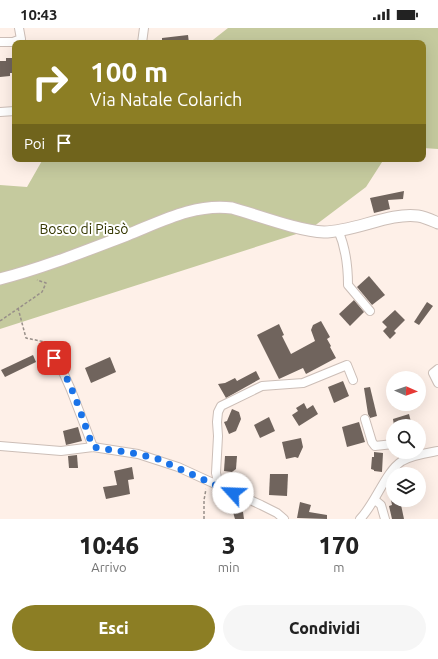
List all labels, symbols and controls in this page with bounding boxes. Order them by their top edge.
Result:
text: 10:43 [20,6,58,23]
icon: right [24,56,76,108]
text: 100 m [90,56,168,87]
text: Via Natale Colarich [90,89,242,109]
icon: arrive [53,132,75,154]
text: Poi [24,135,45,152]
park label: Bosco di Piasò [39,221,129,237]
pin [37,341,71,375]
icon: arrive [43,347,65,369]
north arrow [386,371,426,411]
map controls [386,371,426,507]
button: search [386,419,426,459]
button: layers [386,467,426,507]
position arrow [212,472,254,514]
text: 10:46 [79,532,139,559]
text: 3 [222,532,235,559]
text: 170 [319,532,359,559]
text: Arrivo [91,560,127,574]
text: min [218,560,240,574]
text: m [333,560,344,574]
button: Esci [12,605,215,651]
button: Condividi [223,605,426,651]

